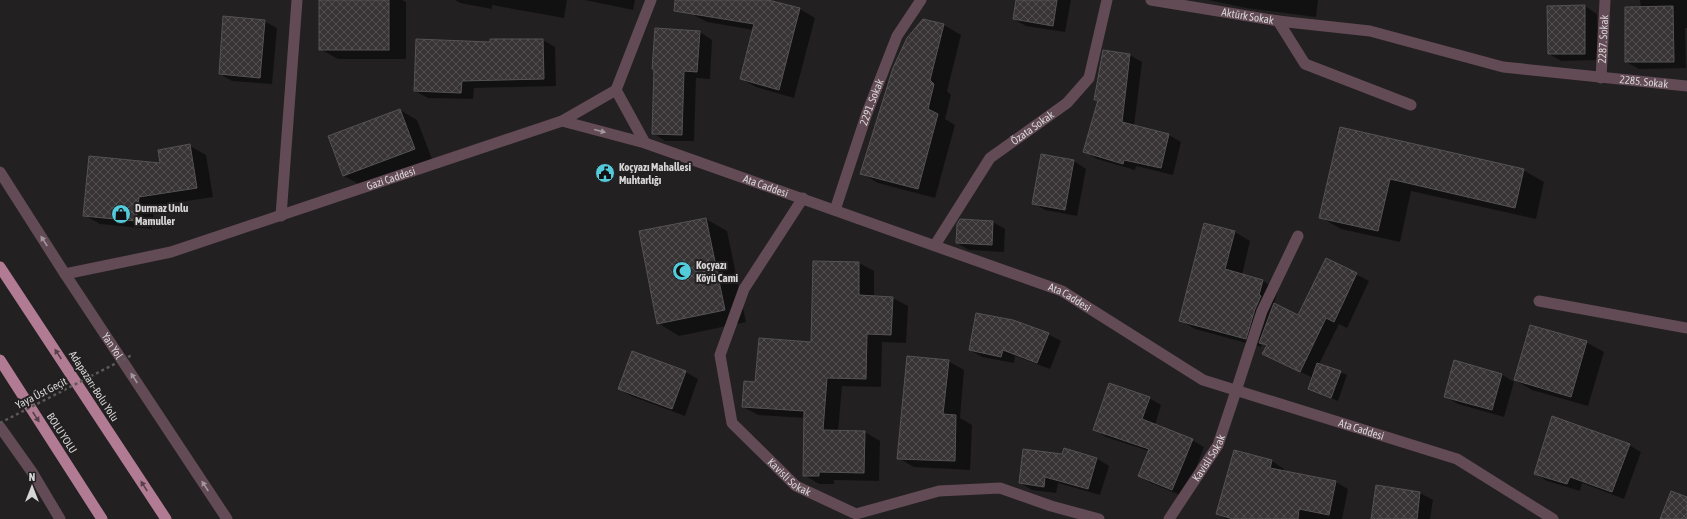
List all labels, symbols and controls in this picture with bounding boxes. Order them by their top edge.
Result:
street label: Aktürk Sokak [1221,6,1275,26]
street label: 2287. Sokak [1596,14,1610,64]
street label: 2285. Sokak [1619,73,1669,90]
street label: 2291. Sokak [857,77,886,127]
street label: Özata Sokak [1009,108,1056,147]
one-way arrow [594,128,606,134]
place label: Koçyazı Mahallesi Muhtarlığı [619,161,691,186]
public building icon: Koçyazı Mahallesi Muhtarlığı [594,162,616,184]
street label: Gazi Caddesi [365,165,417,192]
street label: Ata Caddesi [742,172,790,199]
place label: Durmaz Unlu Mamuller [135,202,188,227]
shop icon: Durmaz Unlu Mamuller [110,203,132,225]
one-way arrow [41,236,48,247]
place label: Koçyazı Köyü Cami [696,259,739,284]
mosque icon: Koçyazı Köyü Cami [671,260,693,282]
street label: Ata Caddesi [1047,281,1093,314]
street label: Yan Yol [100,331,125,361]
one-way arrow [54,349,61,360]
street label: Adapazarı-Bolu Yolu [67,349,121,423]
one-way arrow [130,373,138,383]
street label: Yaya Üst Geçit [13,375,69,411]
street label: BOLU YOLU [45,411,79,455]
one-way arrow [32,412,40,422]
street label: Ata Caddesi [1337,417,1386,442]
street label: Kavisli Sokak [1190,433,1227,483]
street label: Kavisli Sokak [765,456,813,498]
north arrow [12,467,52,507]
text: N [29,471,35,483]
one-way arrow [141,481,148,492]
one-way arrow [201,481,209,492]

